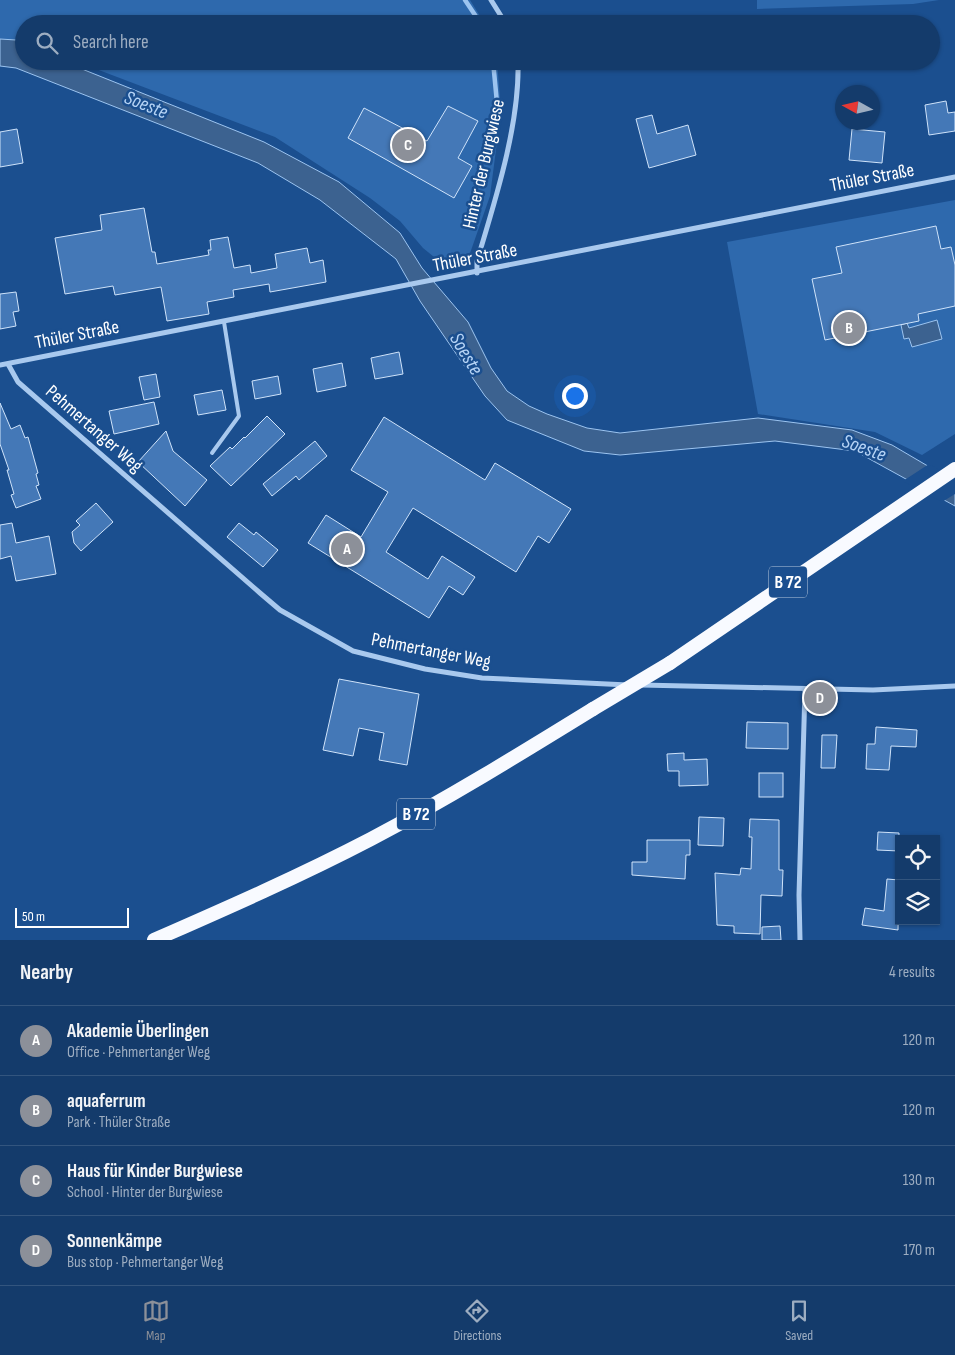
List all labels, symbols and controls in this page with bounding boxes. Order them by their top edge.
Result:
search box [15,15,940,70]
icon: search [33,29,61,57]
text: Search here [73,31,149,54]
water label: Soeste [121,85,172,125]
north arrow [835,85,880,130]
street label: Hinter der Burgwiese [458,97,510,231]
pin: C [392,126,424,164]
street label: Thüler Straße [828,159,916,197]
street label: Thüler Straße [431,239,519,277]
pin: B [833,309,865,347]
street label: Thüler Straße [33,316,121,354]
water label: Soeste [444,329,488,380]
street label: Pehmertanger Weg [41,381,148,478]
your location [562,383,588,409]
water label: Soeste [839,429,889,467]
pin: A [331,530,363,568]
road number: B 72 [769,566,807,598]
street label: Pehmertanger Weg [369,628,493,674]
pin: D [804,679,836,717]
road number: B 72 [397,799,435,830]
map controls [895,835,940,925]
button: locate [895,835,940,880]
button: layers [895,880,940,925]
scale bar [15,905,129,928]
text: 50 m [22,908,45,925]
text: Nearby [20,960,73,985]
text: 4 results [889,963,935,982]
text: Akademie Überlingen [67,1020,209,1043]
text: A [32,1031,40,1050]
text: 120 m [903,1031,935,1050]
text: Office · Pehmertanger Weg [67,1043,210,1062]
text: aquaferrum [67,1090,146,1113]
text: B [32,1101,40,1120]
text: 120 m [903,1101,935,1120]
text: Park · Thüler Straße [67,1113,171,1132]
text: Haus für Kinder Burgwiese [67,1160,243,1183]
text: C [32,1171,40,1190]
text: 130 m [903,1171,935,1190]
text: School · Hinter der Burgwiese [67,1183,223,1202]
text: Sonnenkämpe [67,1230,162,1253]
text: D [32,1241,40,1260]
text: 170 m [903,1241,935,1260]
text: Bus stop · Pehmertanger Weg [67,1253,223,1272]
tab: Map [142,1297,170,1344]
tab: Directions [453,1297,502,1344]
tab: Saved [785,1297,813,1344]

